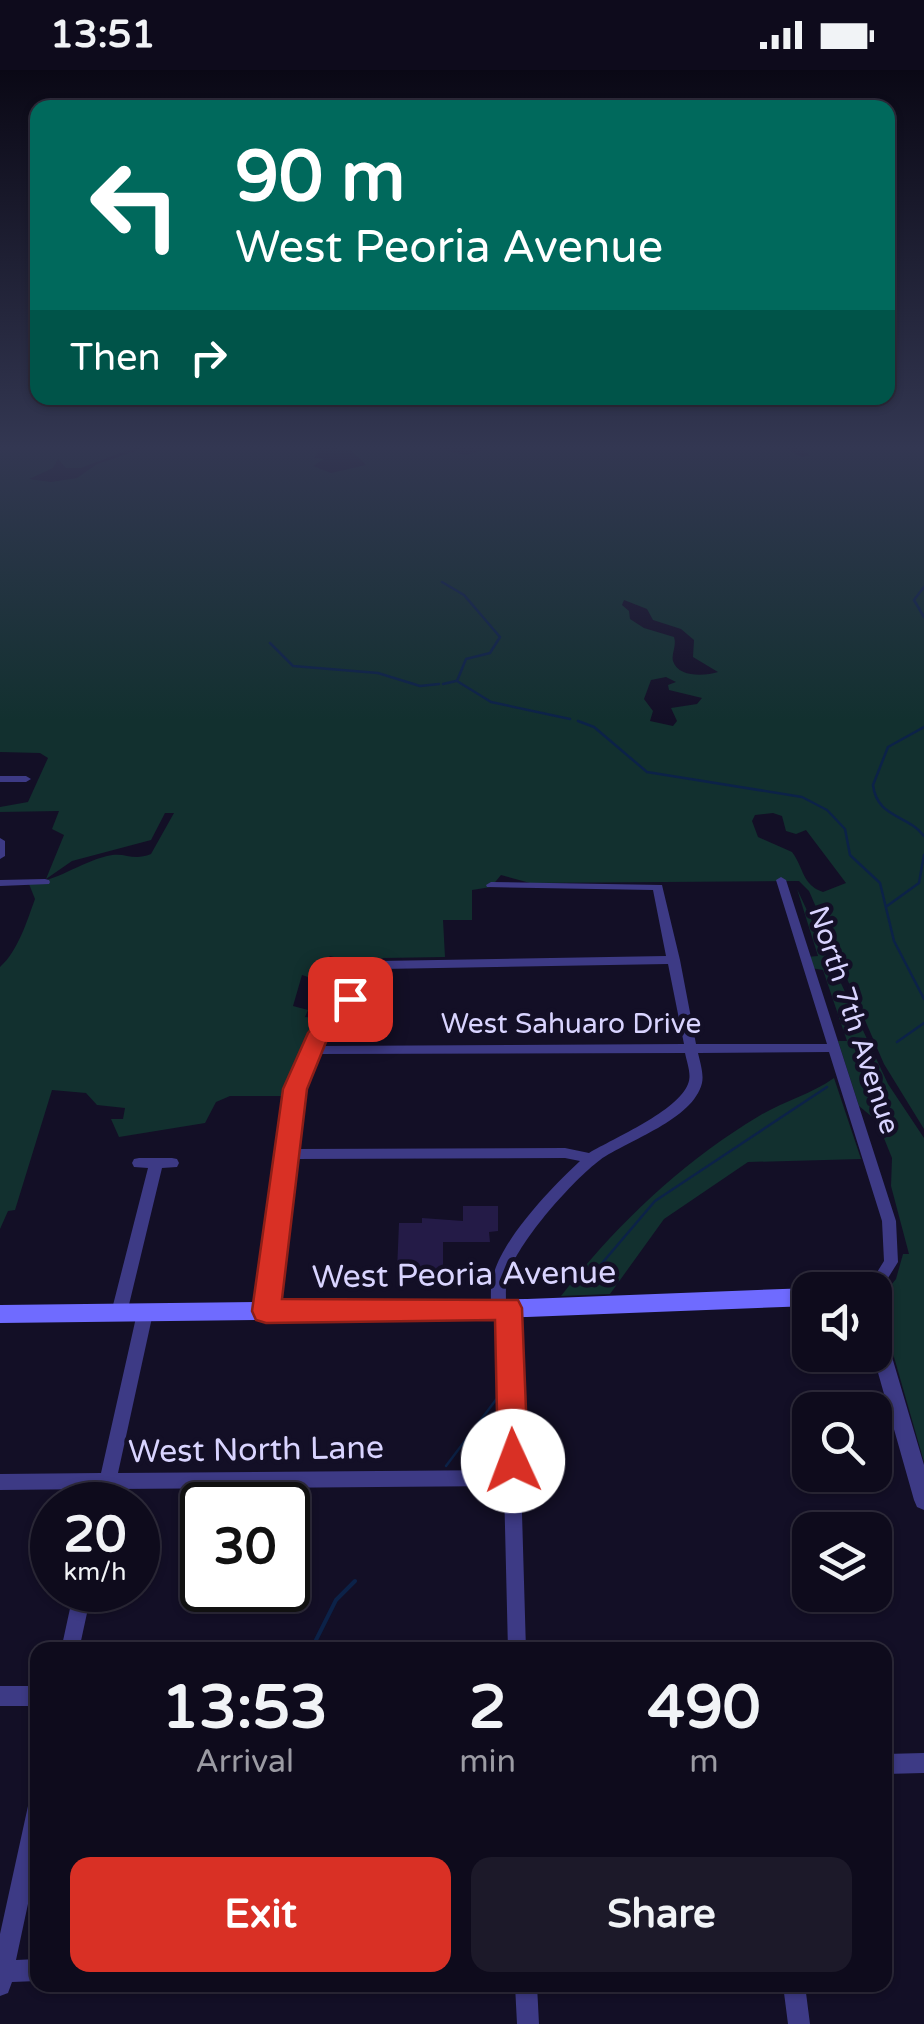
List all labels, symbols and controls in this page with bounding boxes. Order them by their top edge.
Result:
text: 13:51 [50,12,155,58]
text: 90 m [235,136,405,220]
icon: left [70,140,200,270]
text: West Peoria Avenue [235,221,663,275]
icon: right [181,330,236,385]
text: Then [70,335,161,381]
street label: North 7th Avenue [801,902,907,1138]
pin [308,957,393,1042]
icon: arrive [323,972,378,1027]
street label: West Sahuaro Drive [441,1007,701,1041]
street label: West Peoria Avenue [311,1253,617,1297]
map controls [792,1272,892,1612]
button: sound [792,1272,892,1372]
button: search [792,1392,892,1492]
position arrow [461,1409,565,1513]
street label: West North Lane [128,1429,384,1471]
speed limit sign: 30 [180,1482,310,1612]
text: 20 [64,1505,126,1565]
button: layers [792,1512,892,1612]
text: km/h [64,1557,126,1587]
text: 13:53 [161,1672,328,1744]
text: 2 [469,1672,506,1744]
text: 490 [647,1672,761,1744]
text: Arrival [195,1743,294,1781]
text: min [459,1743,516,1781]
text: m [689,1743,719,1781]
button: Exit [70,1857,451,1972]
button: Share [471,1857,852,1972]

